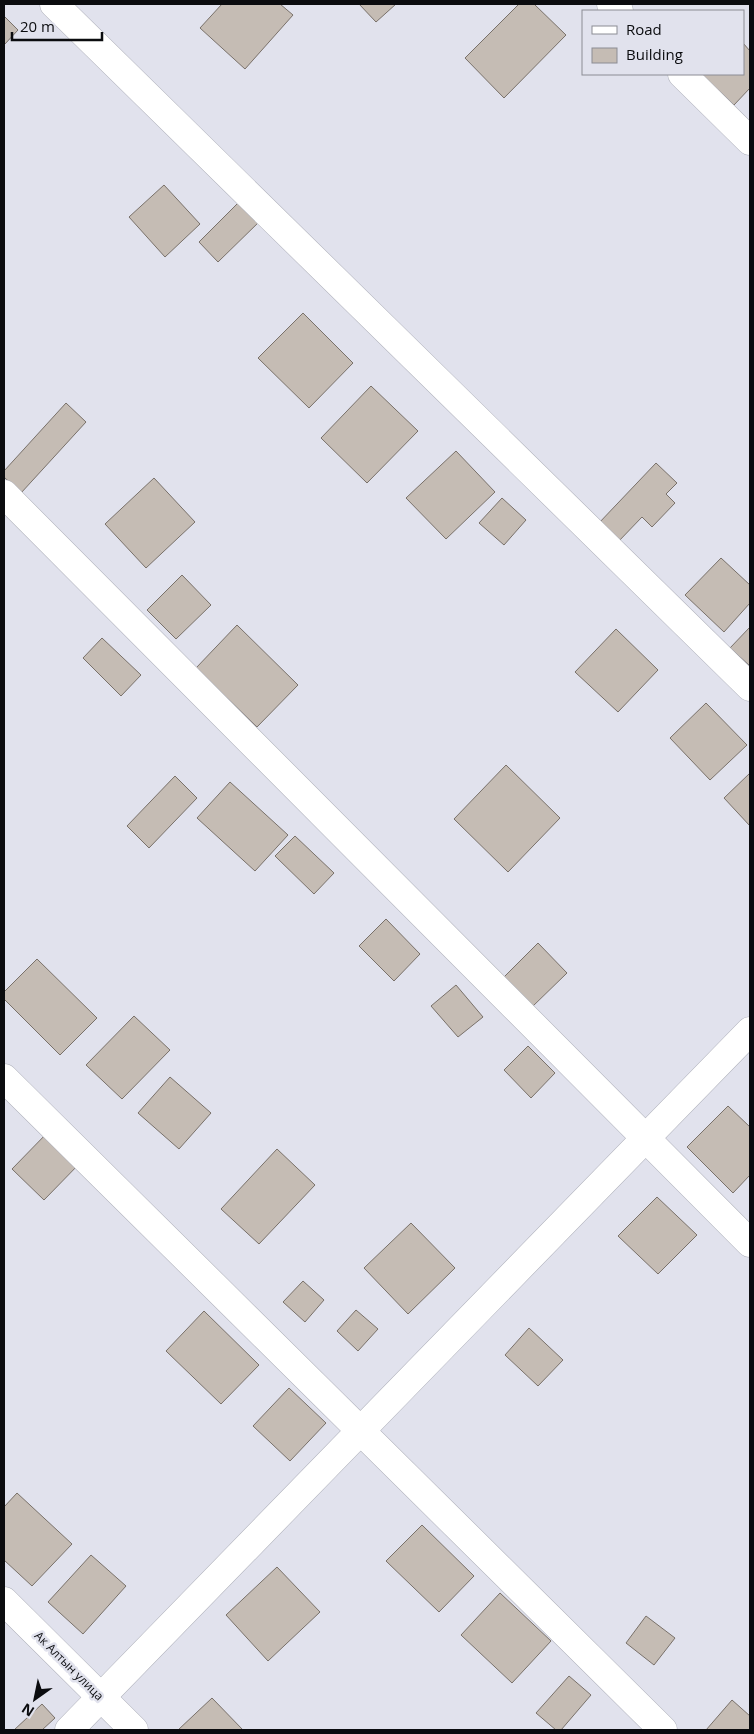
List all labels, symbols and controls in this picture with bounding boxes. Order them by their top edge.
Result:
scale bar [12,10,102,42]
legend [582,10,744,75]
text: 20 m [20,16,55,36]
text: Road [626,19,662,39]
text: Building [626,44,683,64]
street label: Ак Алтын улица [31,1627,108,1704]
north arrow [10,1674,60,1724]
text: N [18,1699,38,1721]

